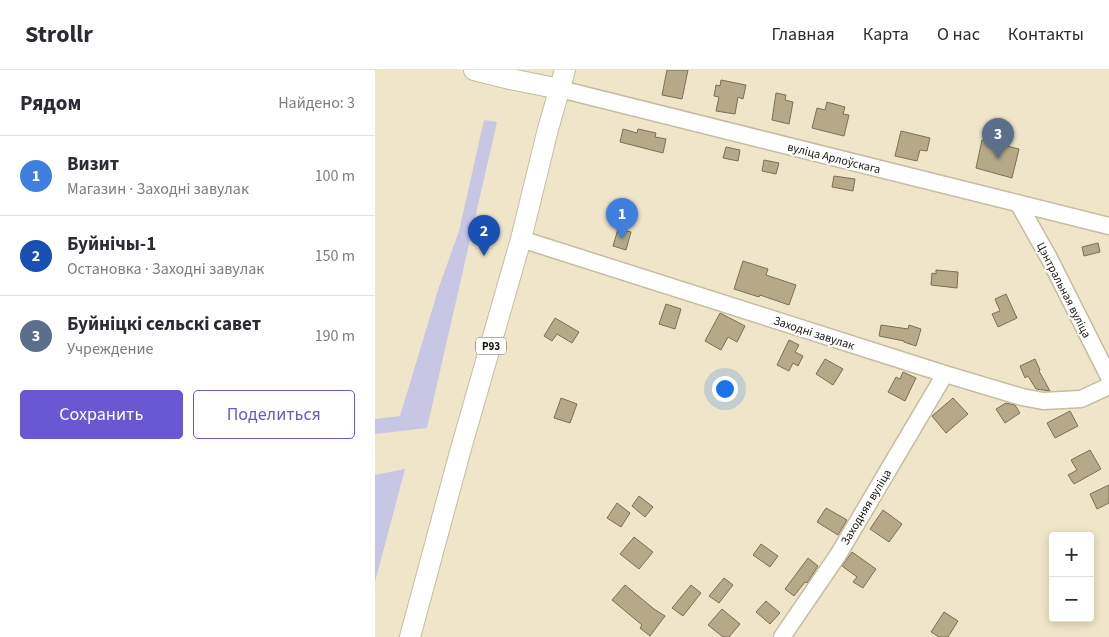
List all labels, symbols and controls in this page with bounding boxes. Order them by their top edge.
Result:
text: Strollr [25,17,93,52]
text: Главная [772,22,835,47]
text: Карта [863,22,909,47]
text: О нас [937,22,980,47]
text: Контакты [1008,22,1084,47]
text: Рядом [20,88,81,118]
text: Найдено: 3 [278,92,355,114]
pin: 3 [982,118,1014,159]
street label: вуліца Арлоўскага [785,139,882,178]
text: Визит [67,151,119,178]
text: 1 [32,165,40,187]
text: 100 m [315,165,355,187]
text: Магазин · Заходні завулак [67,178,249,200]
pin: 1 [606,198,638,239]
pin: 2 [468,215,500,256]
text: Буйнічы-1 [67,231,156,258]
street label: Цэнтральная вуліца [1032,239,1095,341]
text: 2 [32,245,40,267]
text: 150 m [315,245,355,267]
text: Остановка · Заходні завулак [67,258,264,280]
text: Буйніцкі сельскі савет [67,311,261,338]
street label: Заходні завулак [771,312,857,355]
text: 3 [32,325,40,347]
text: 190 m [315,325,355,347]
text: Учреждение [67,338,154,360]
road number: Р93 [476,338,506,354]
your location [712,376,738,402]
button: Сохранить [20,390,183,439]
button: Поделиться [193,390,355,439]
street label: Заходняя вуліца [837,466,896,548]
map controls [1049,532,1094,622]
button: + [1049,532,1094,577]
button: − [1049,577,1094,622]

